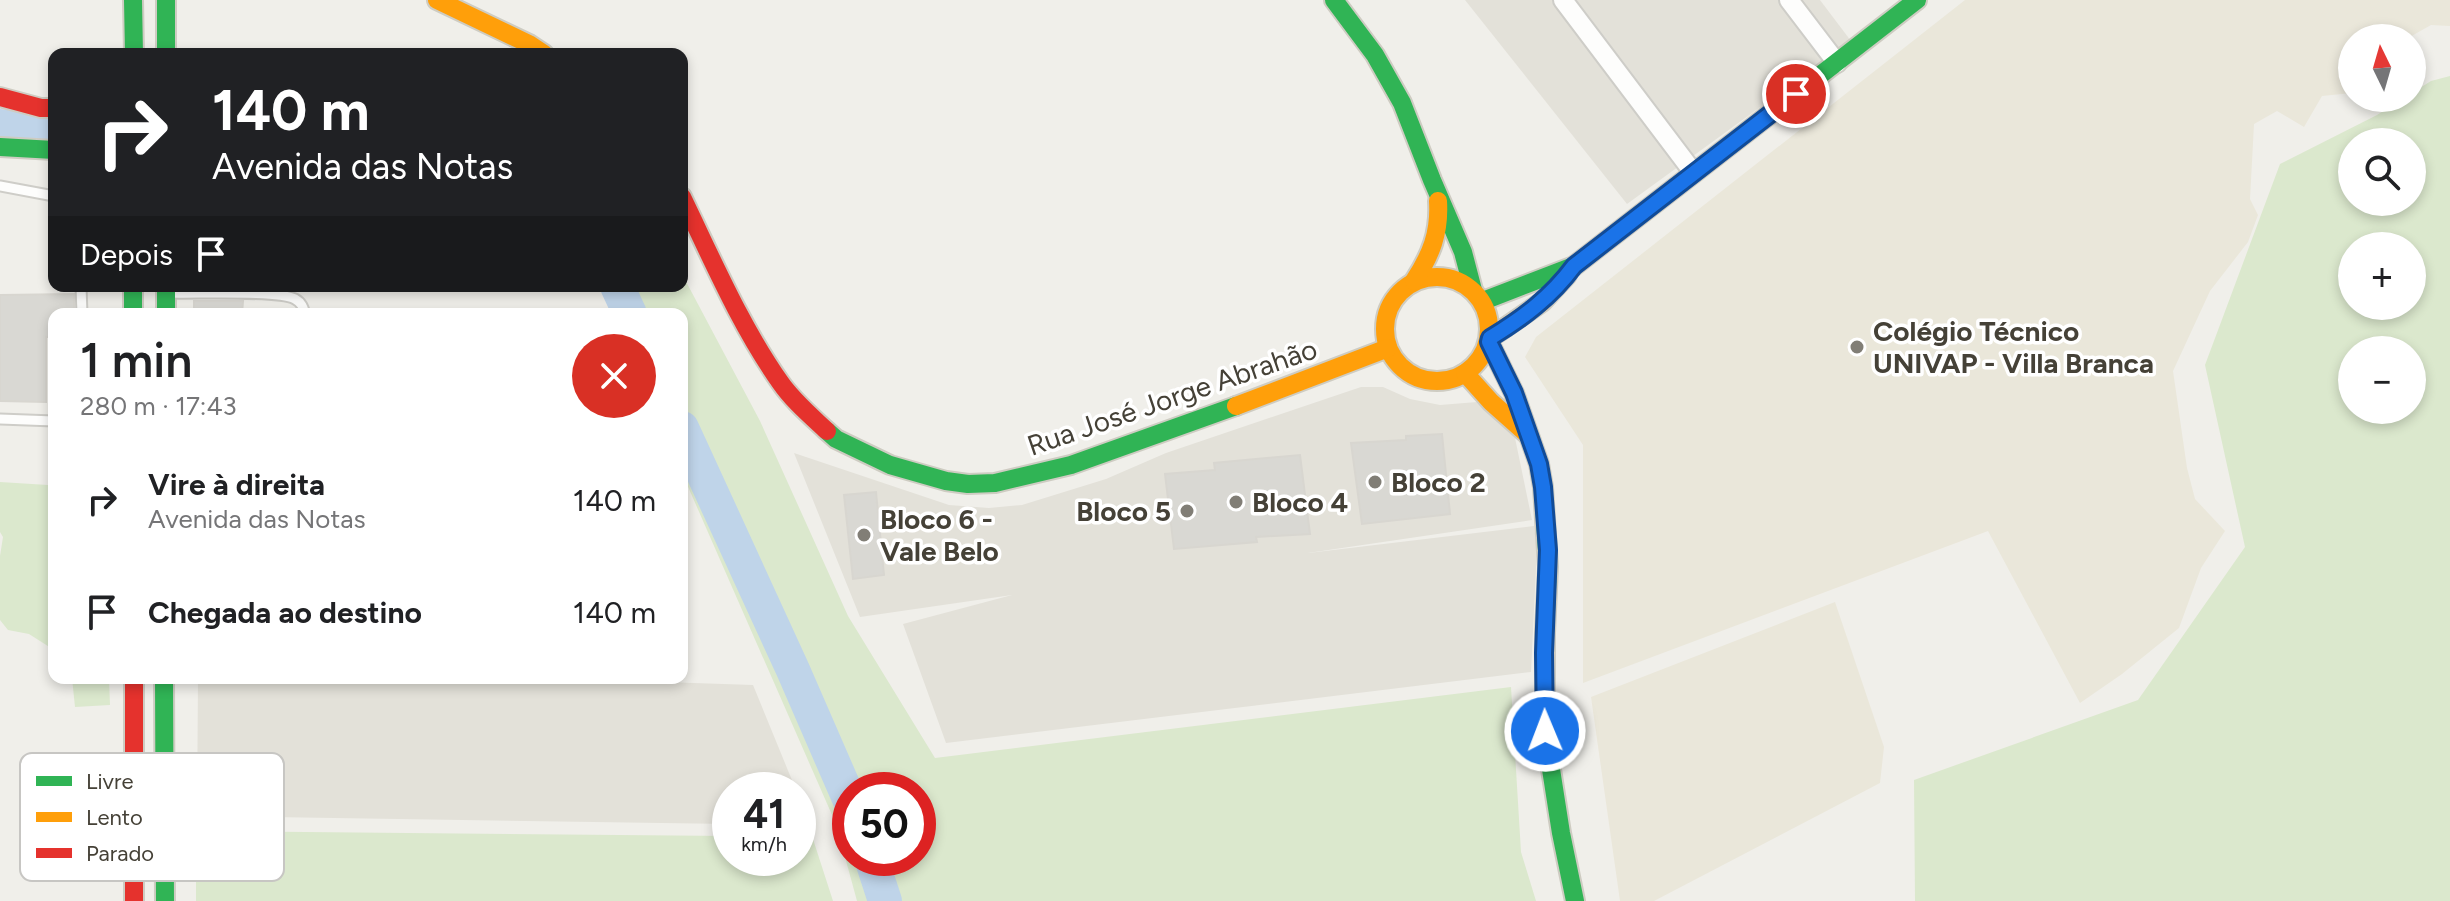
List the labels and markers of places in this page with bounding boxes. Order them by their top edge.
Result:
pin [1762,60,1830,128]
place label: Colégio Técnico UNIVAP - Villa Branca [1873,314,2154,380]
marker: Colégio Técnico UNIVAP - Villa Branca [1848,338,1866,356]
place label: Bloco 2 [1391,465,1486,499]
marker: Bloco 2 [1366,473,1384,491]
place label: Bloco 4 [1252,485,1348,519]
marker: Bloco 4 [1227,493,1245,511]
place label: Bloco 5 [1076,494,1171,528]
place label: Bloco 6 - Vale Belo [880,502,999,568]
marker: Bloco 5 [1178,502,1196,520]
marker: Bloco 6 - Vale Belo [855,526,873,544]

